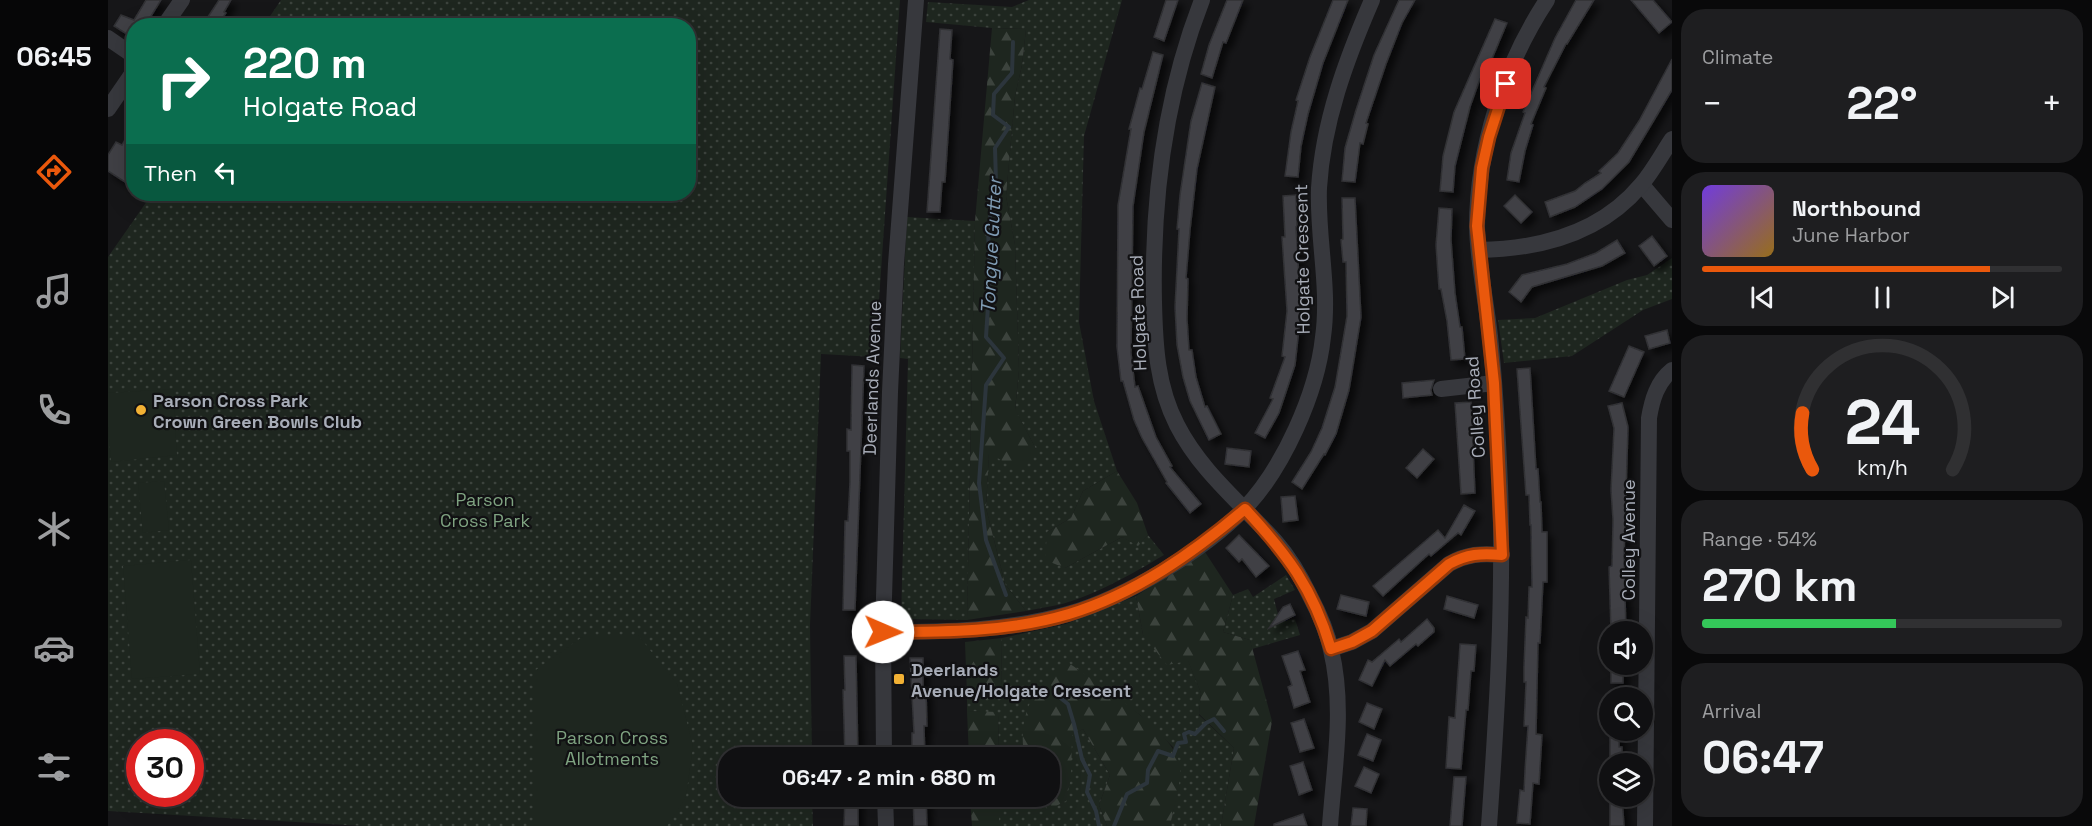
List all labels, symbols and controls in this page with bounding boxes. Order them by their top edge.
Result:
text: 220 m [243,37,367,90]
text: 06:45 [16,39,92,74]
icon: right [144,42,222,120]
text: Climate [1702,44,1773,70]
pin [1480,58,1531,109]
icon: arrive [1489,67,1522,100]
text: 22° [1846,75,1918,132]
text: − [1702,83,1722,125]
text: + [2042,83,2062,125]
text: Holgate Road [243,89,417,124]
icon: directions [33,151,75,193]
icon: left [209,156,242,189]
text: Then [144,159,197,187]
water label: Tongue Gutter [974,175,1008,315]
street label: Holgate Crescent [1289,184,1315,334]
text: Northbound [1792,194,1921,222]
text: June Harbor [1792,222,1910,248]
street label: Holgate Road [1124,255,1152,371]
icon: music [33,270,75,312]
icon: previous [1746,281,1779,314]
icon: pause [1866,281,1899,314]
icon: next [1986,281,2019,314]
street label: Deerlands Avenue [858,300,886,456]
street label: Colley Road [1460,355,1490,459]
text: 24 [1844,383,1920,462]
icon: phone [33,389,75,431]
place label: Parson Cross Park Crown Green Bowls Club [153,389,362,433]
marker: Parson Cross Park Crown Green Bowls Club [134,403,148,417]
text: km/h [1856,454,1908,481]
street label: Colley Avenue [1617,479,1640,601]
park label: Parson Cross Park [440,488,530,532]
icon: climate [33,508,75,550]
text: Range · 54% [1702,526,1817,552]
text: 270 km [1702,557,1857,614]
position arrow [851,600,915,664]
map controls [1599,621,1653,807]
button: sound [1599,621,1653,675]
icon: car [33,627,75,669]
place label: Deerlands Avenue/Holgate Crescent [911,658,1131,702]
marker: Deerlands Avenue/Holgate Crescent [892,672,906,686]
button: search [1599,687,1653,741]
text: Arrival [1702,698,1761,724]
park label: Parson Cross Allotments [556,726,668,770]
speed limit sign: 30 [126,729,204,807]
text: 06:47 [1702,729,1824,786]
icon: filters [33,746,75,788]
button: layers [1599,753,1653,807]
text: 06:47 · 2 min · 680 m [782,763,996,791]

